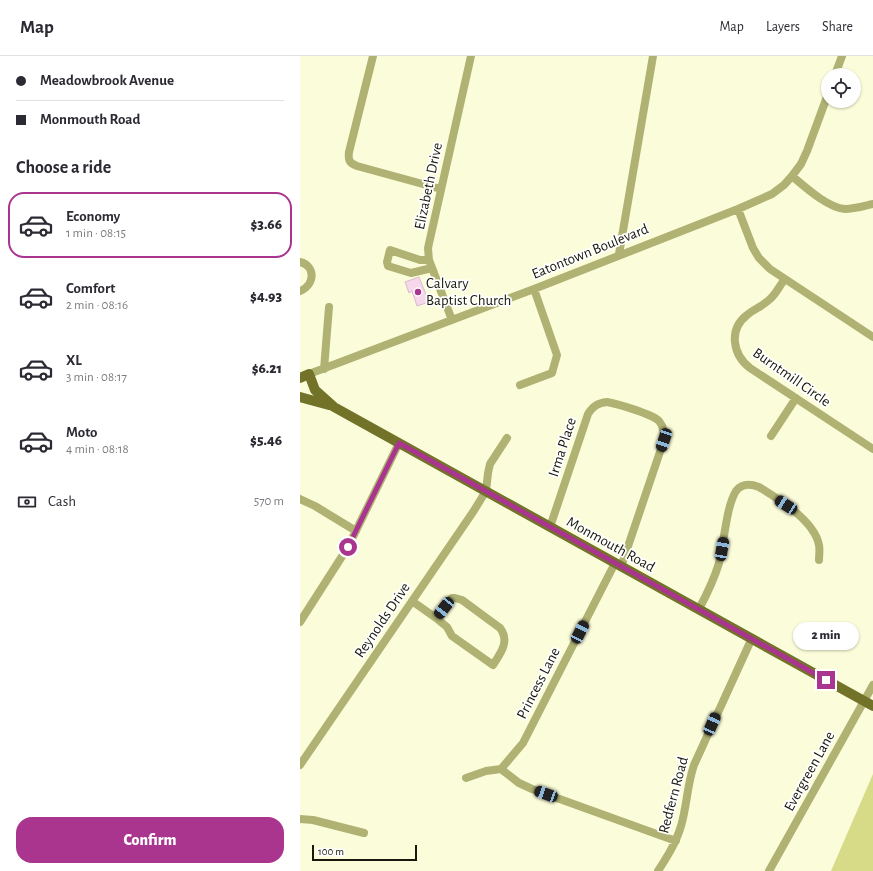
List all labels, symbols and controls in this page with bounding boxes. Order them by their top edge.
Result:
text: Map [20,18,54,37]
text: Map [719,20,744,34]
text: Layers [766,20,800,34]
text: Share [822,20,853,34]
map controls [821,68,861,108]
button: locate [821,68,861,108]
text: Meadowbrook Avenue [40,73,174,88]
text: Monmouth Road [40,112,140,127]
street label: Elizabeth Drive [412,141,445,231]
text: Choose a ride [16,159,111,177]
icon: car [18,207,54,243]
text: Economy [66,209,120,224]
text: $3.66 [250,217,282,232]
street label: Eatontown Boulevard [530,221,651,282]
text: 1 min · 08:15 [66,227,126,240]
place label: Calvary Baptist Church [426,276,511,308]
icon: car [18,279,54,315]
text: Comfort [66,281,115,296]
marker: Calvary Baptist Church [413,287,423,297]
text: $4.93 [250,289,282,304]
text: 2 min · 08:16 [66,299,128,312]
street label: Burntmill Circle [750,345,833,410]
icon: car [18,351,54,387]
text: XL [66,353,82,368]
text: $6.21 [252,361,282,376]
text: 3 min · 08:17 [66,371,127,384]
street label: Irma Place [546,416,579,479]
icon: car [18,423,54,459]
text: Moto [66,425,98,440]
car [655,427,673,453]
text: $5.46 [250,433,282,448]
text: 4 min · 08:18 [66,443,129,456]
icon: cash [16,491,38,513]
car [773,493,799,517]
text: Cash [48,494,76,509]
text: 570 m [254,495,284,508]
street label: Monmouth Road [564,514,658,575]
car [714,536,730,562]
route start [339,538,357,556]
street label: Reynolds Drive [352,580,413,661]
car [432,595,456,621]
car [569,619,591,645]
callout: 2 min [793,622,859,650]
text: 2 min [811,629,841,642]
street label: Princess Lane [514,645,563,721]
route end [817,671,835,689]
car [702,711,722,737]
street label: Evergreen Lane [781,729,837,814]
street label: Redfern Road [656,755,691,835]
car [533,784,559,804]
button: Confirm [16,817,284,863]
scale bar [312,843,417,862]
text: 100 m [318,846,344,857]

